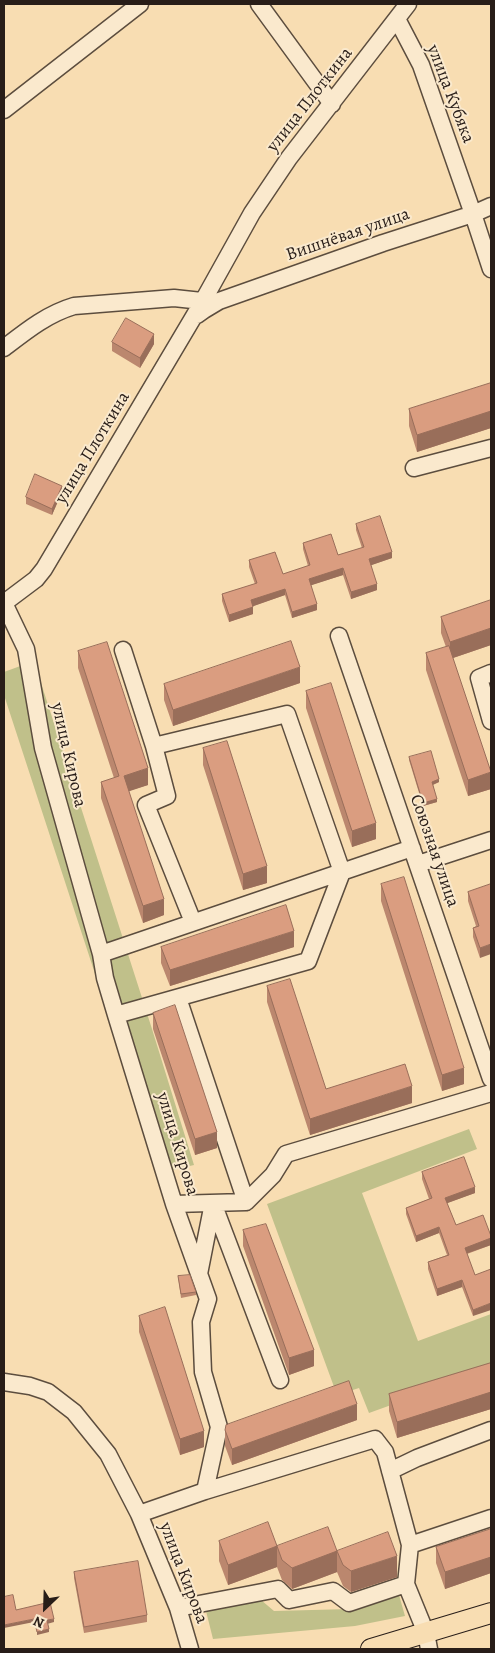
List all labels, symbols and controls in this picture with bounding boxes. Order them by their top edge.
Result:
street label: улица Кубяка [421,42,479,146]
street label: улица Плоткина [262,43,358,157]
street label: Вишнёвая улица [283,204,413,266]
street label: улица Плоткина [51,388,135,508]
street label: улица Кирова [45,700,91,810]
street label: Союзная улица [405,792,463,910]
street label: улица Кирова [151,1090,203,1198]
street label: улица Кирова [154,1519,212,1627]
north arrow [20,1583,70,1633]
text: N [30,1611,47,1633]

